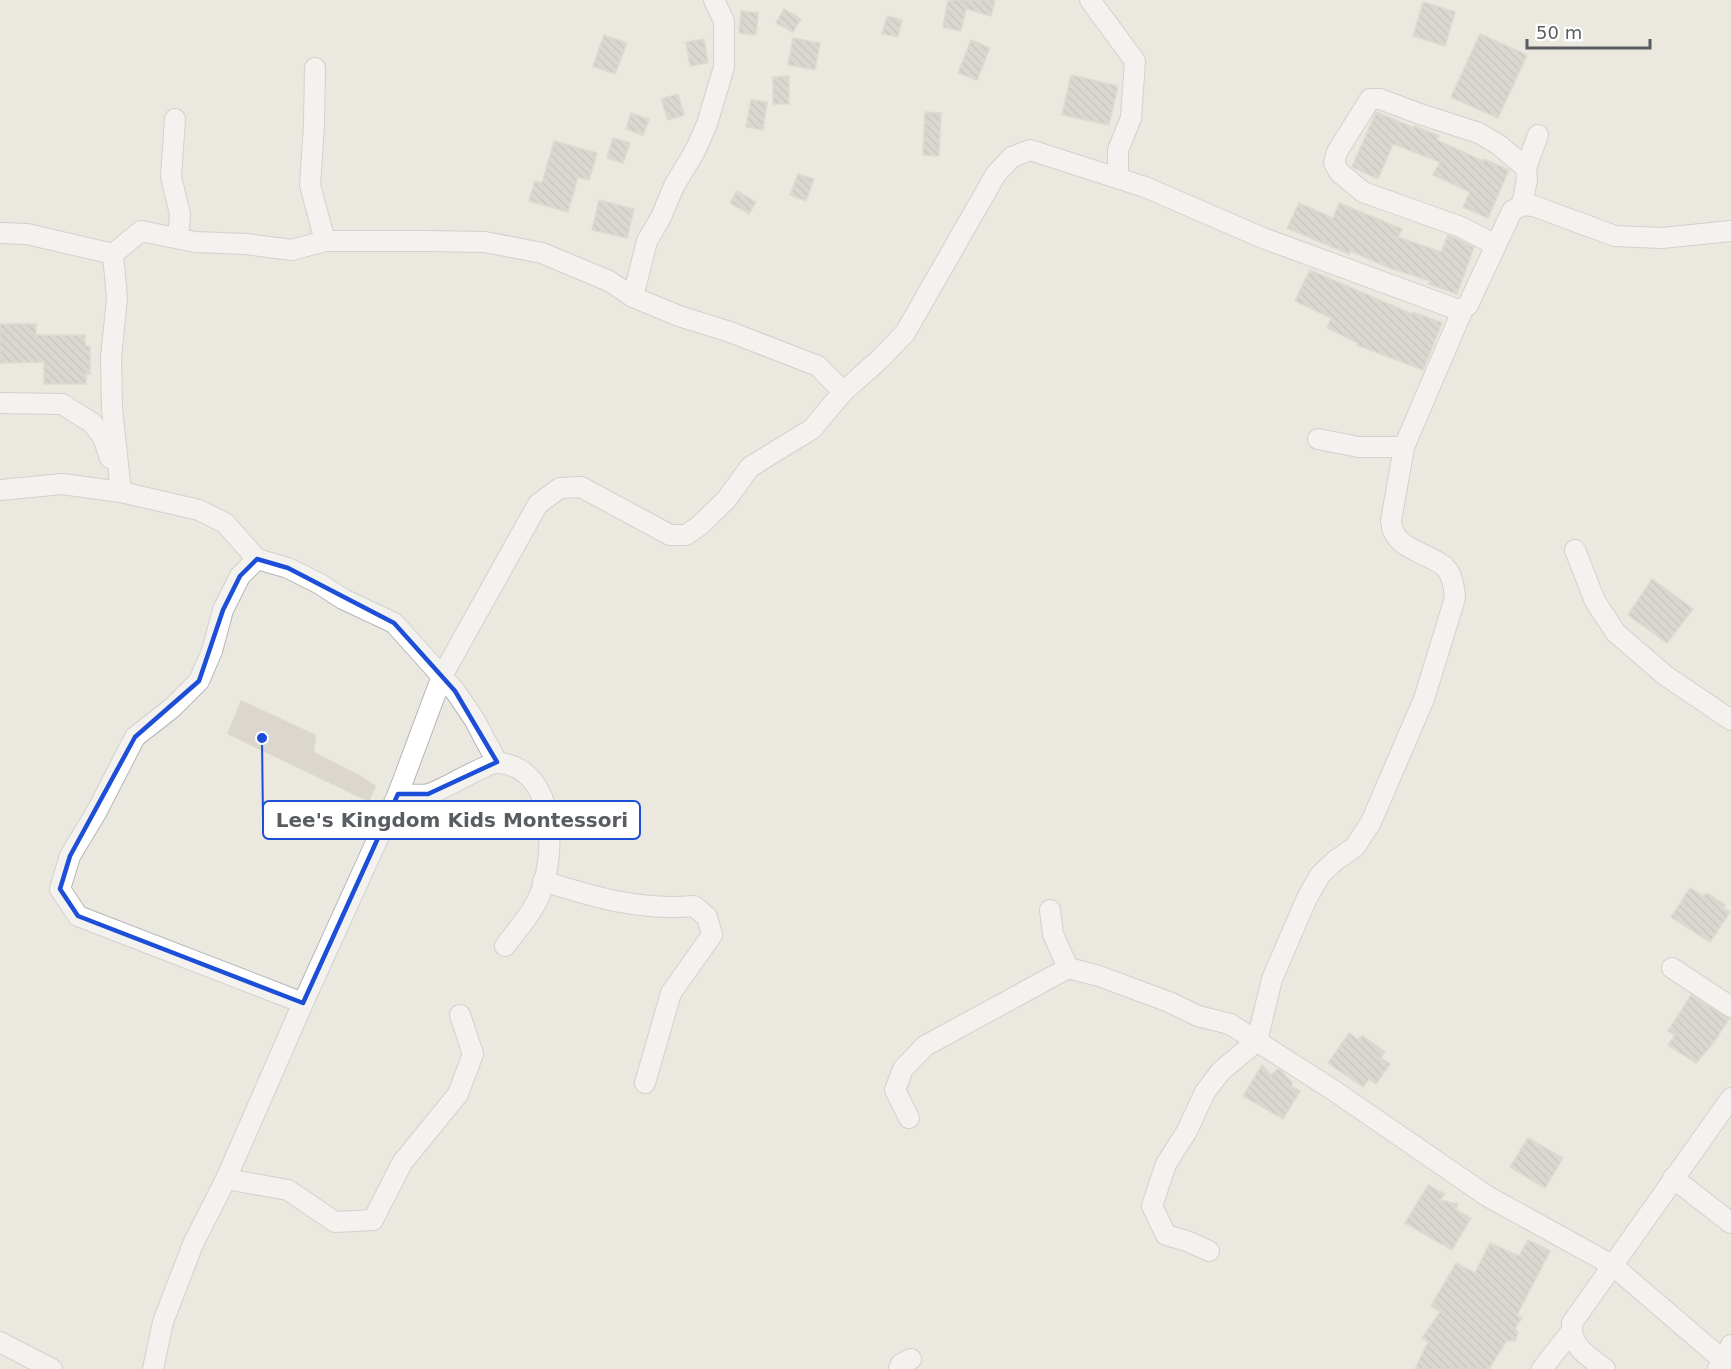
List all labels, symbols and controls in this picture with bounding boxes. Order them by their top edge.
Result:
scale bar [1527,12,1650,50]
text: 50 m [1536,22,1582,43]
callout: Lee's Kingdom Kids Montessori [263,801,640,839]
text: Lee's Kingdom Kids Montessori [276,808,628,832]

